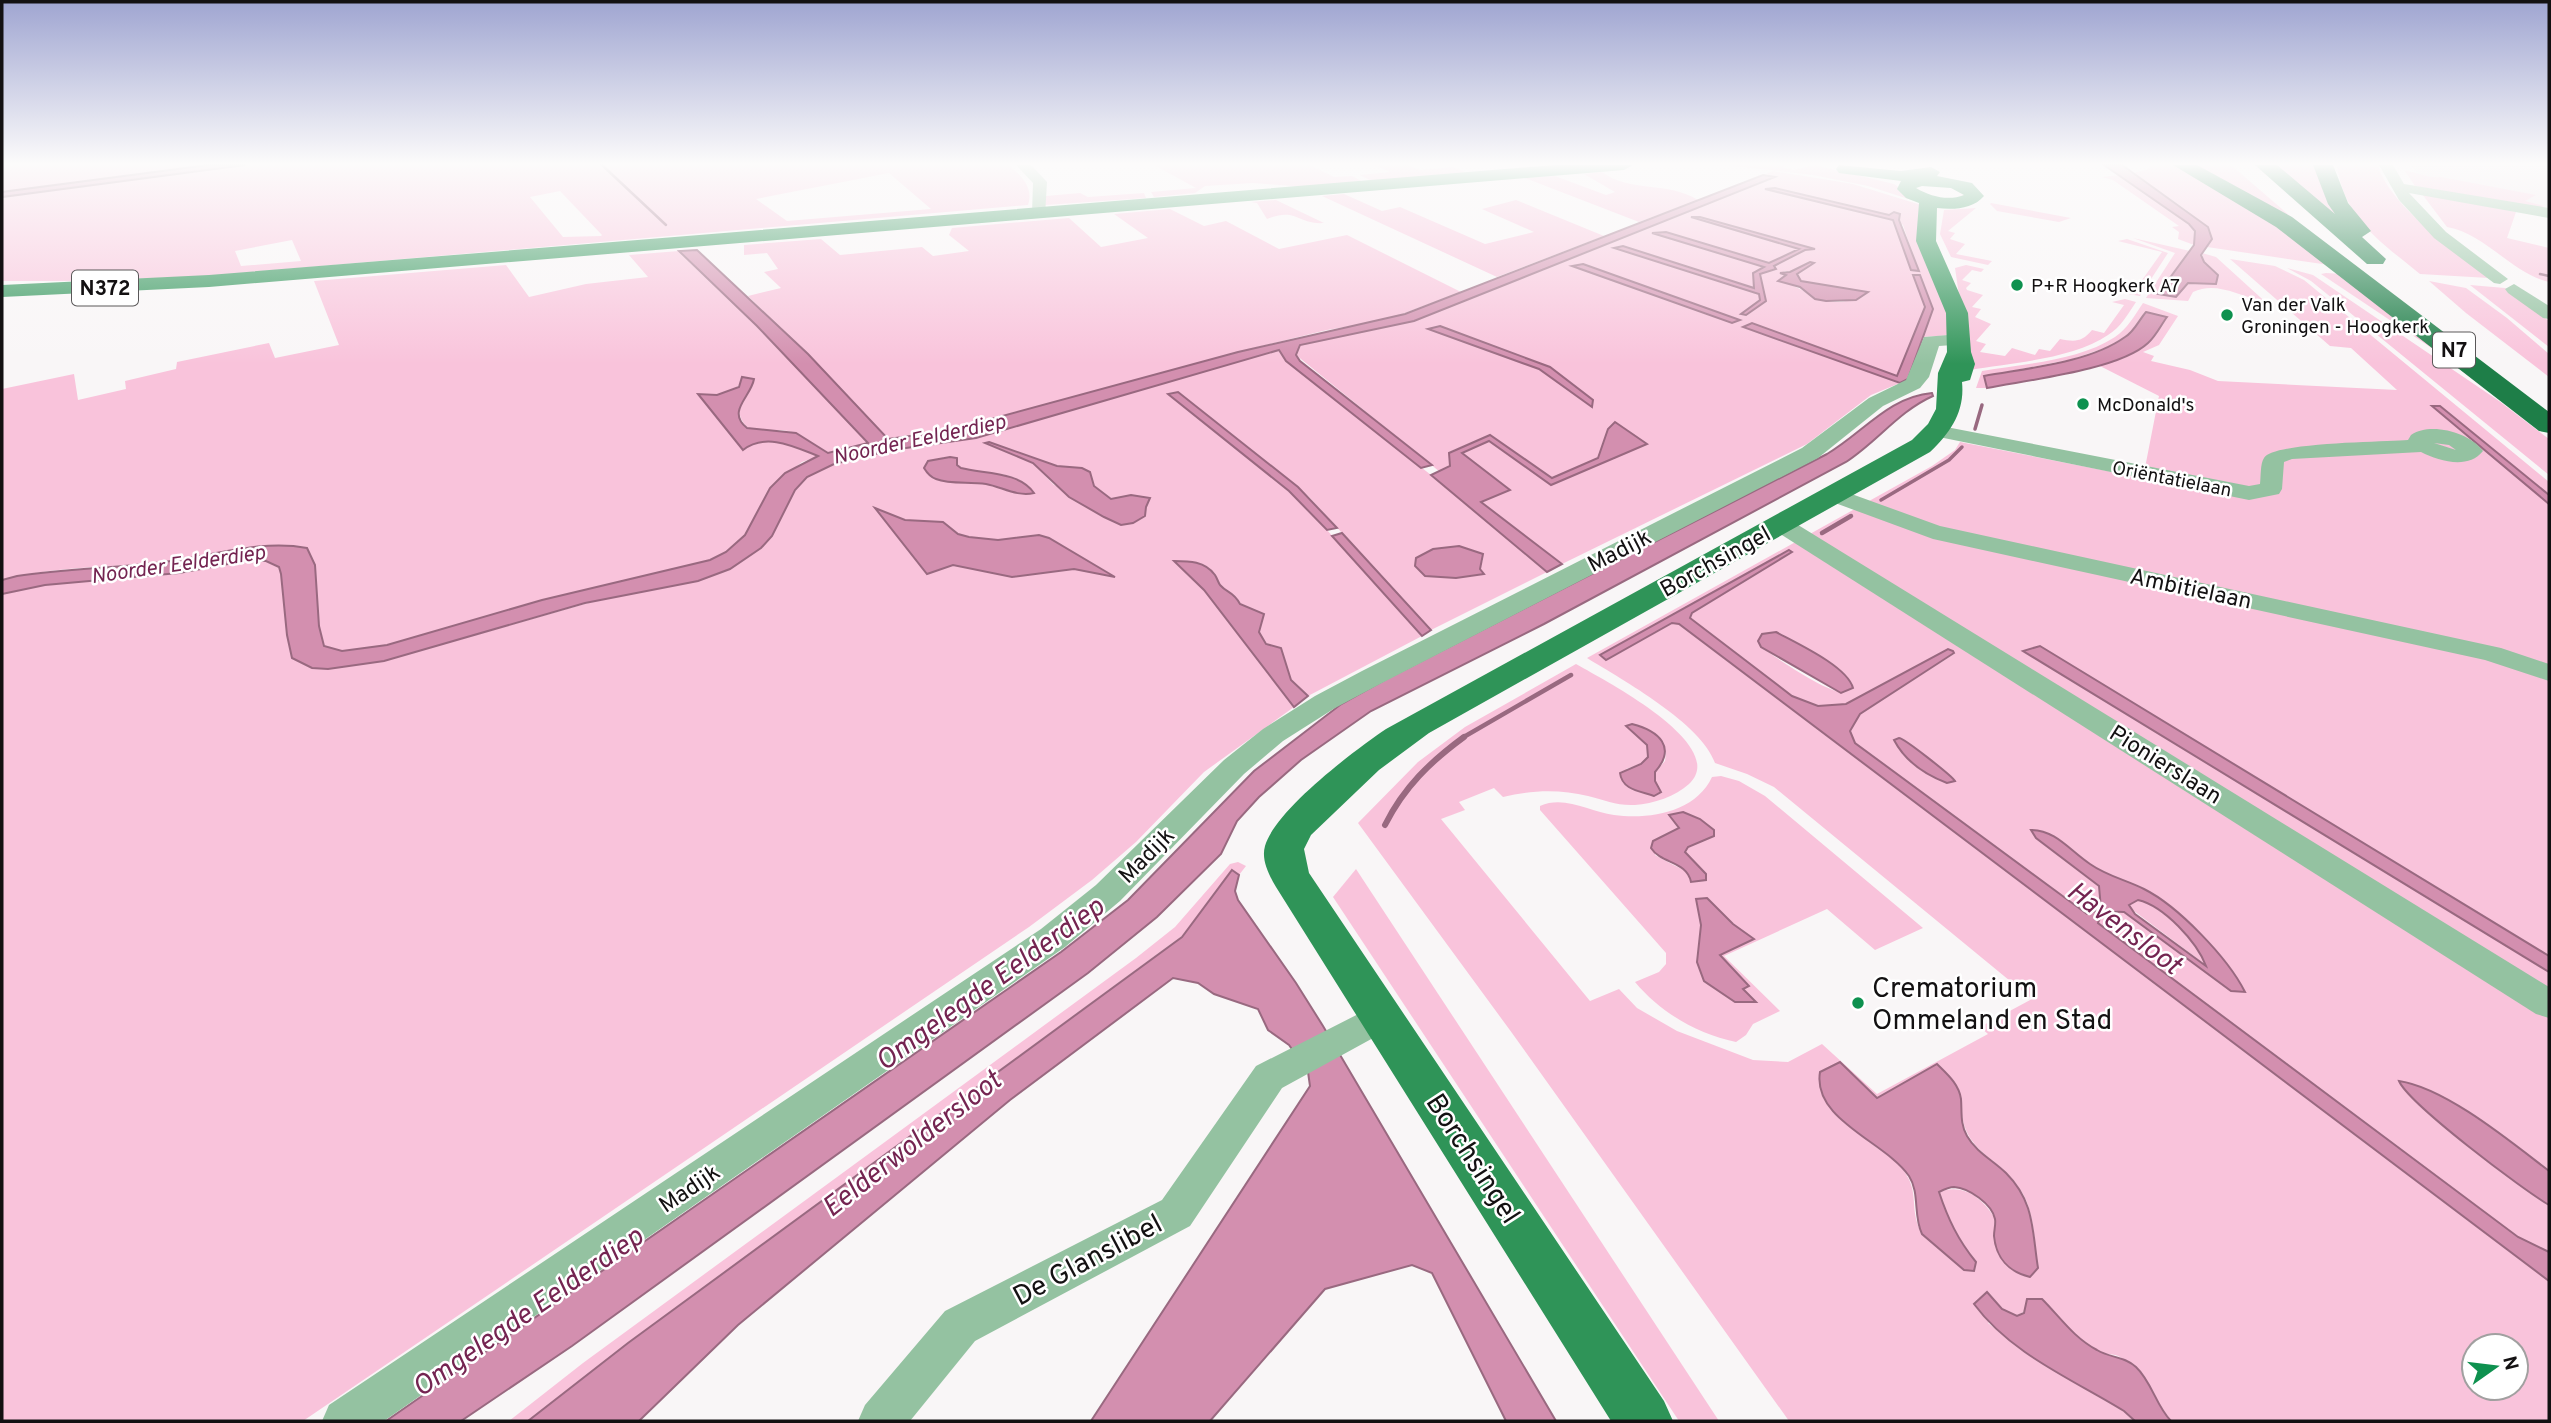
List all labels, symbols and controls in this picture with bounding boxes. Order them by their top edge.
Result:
road number: N372 [72,270,138,306]
place label: P+R Hoogkerk A7 [2031,275,2180,299]
marker: P+R Hoogkerk A7 [2009,277,2025,293]
place label: Van der Valk Groningen - Hoogkerk [2241,294,2429,340]
marker: Van der Valk Groningen - Hoogkerk [2219,307,2235,323]
road number: N7 [2433,332,2475,368]
place label: McDonald's [2097,394,2195,418]
marker: McDonald's [2075,396,2091,412]
water label: Noorder Eelderdiep [831,409,1009,472]
street label: Oriëntatielaan [2110,457,2233,503]
street label: Borchsingel [1656,521,1777,605]
street label: Madijk [1583,524,1657,581]
water label: Noorder Eelderdiep [89,540,268,591]
street label: Ambitielaan [2127,563,2254,618]
street label: Pionierslaan [2103,720,2226,812]
street label: Madijk [1114,823,1182,891]
water label: Havensloot [2059,875,2189,986]
water label: Omgelegde Eelderdiep [869,890,1113,1081]
place label: Crematorium Ommeland en Stad [1872,972,2112,1040]
marker: Crematorium Ommeland en Stad [1850,995,1866,1011]
water label: Eelderwoldersloot [816,1063,1012,1227]
street label: Borchsingel [1416,1088,1527,1232]
street label: Madijk [654,1159,727,1221]
street label: De Glanslibel [1008,1207,1169,1316]
water label: Omgelegde Eelderdiep [406,1220,652,1407]
north arrow [2460,1332,2530,1402]
text: N [2496,1354,2523,1373]

